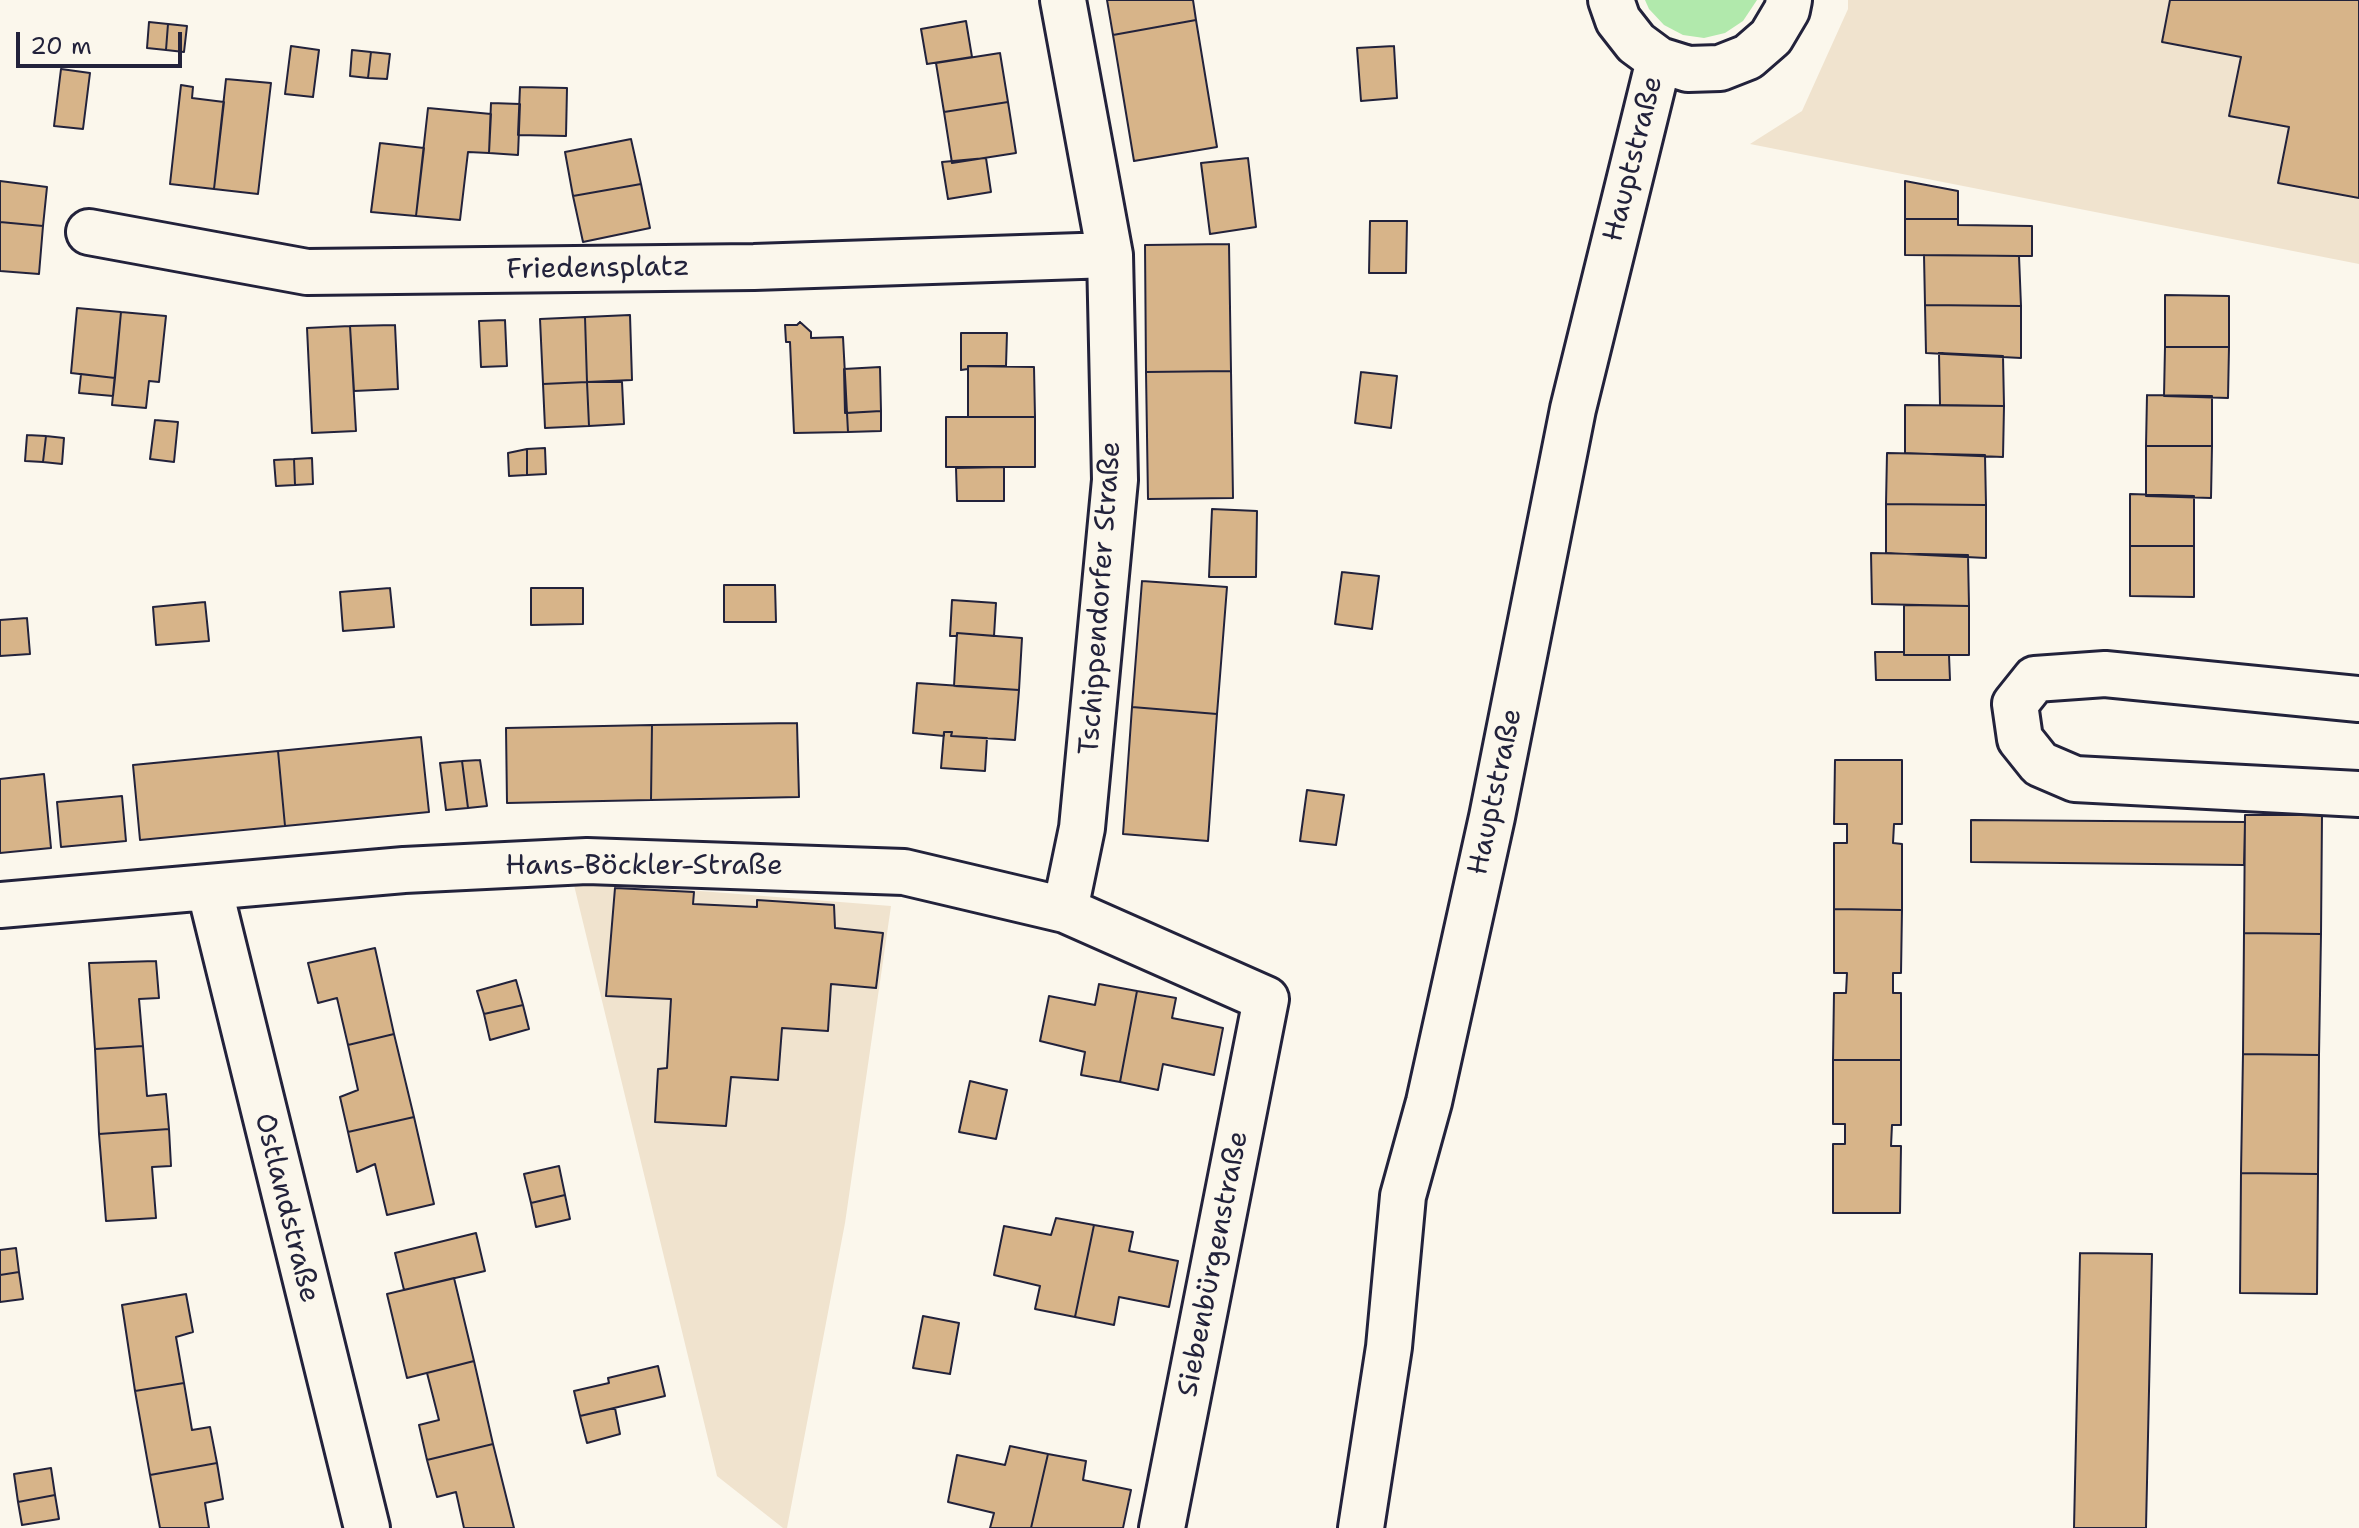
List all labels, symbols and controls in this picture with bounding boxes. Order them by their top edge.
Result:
scale bar [20,16,186,66]
text: 20 m [30,30,92,62]
street label: Hauptstraße [1597,73,1671,245]
street label: Friedensplatz [506,251,690,287]
street label: Tschippendorfer Straße [1073,440,1129,756]
street label: Hauptstraße [1462,706,1530,878]
street label: Hans-Böckler-Straße [505,850,783,884]
street label: Ostlandstraße [246,1110,326,1306]
street label: Siebenbürgenstraße [1172,1128,1256,1400]

